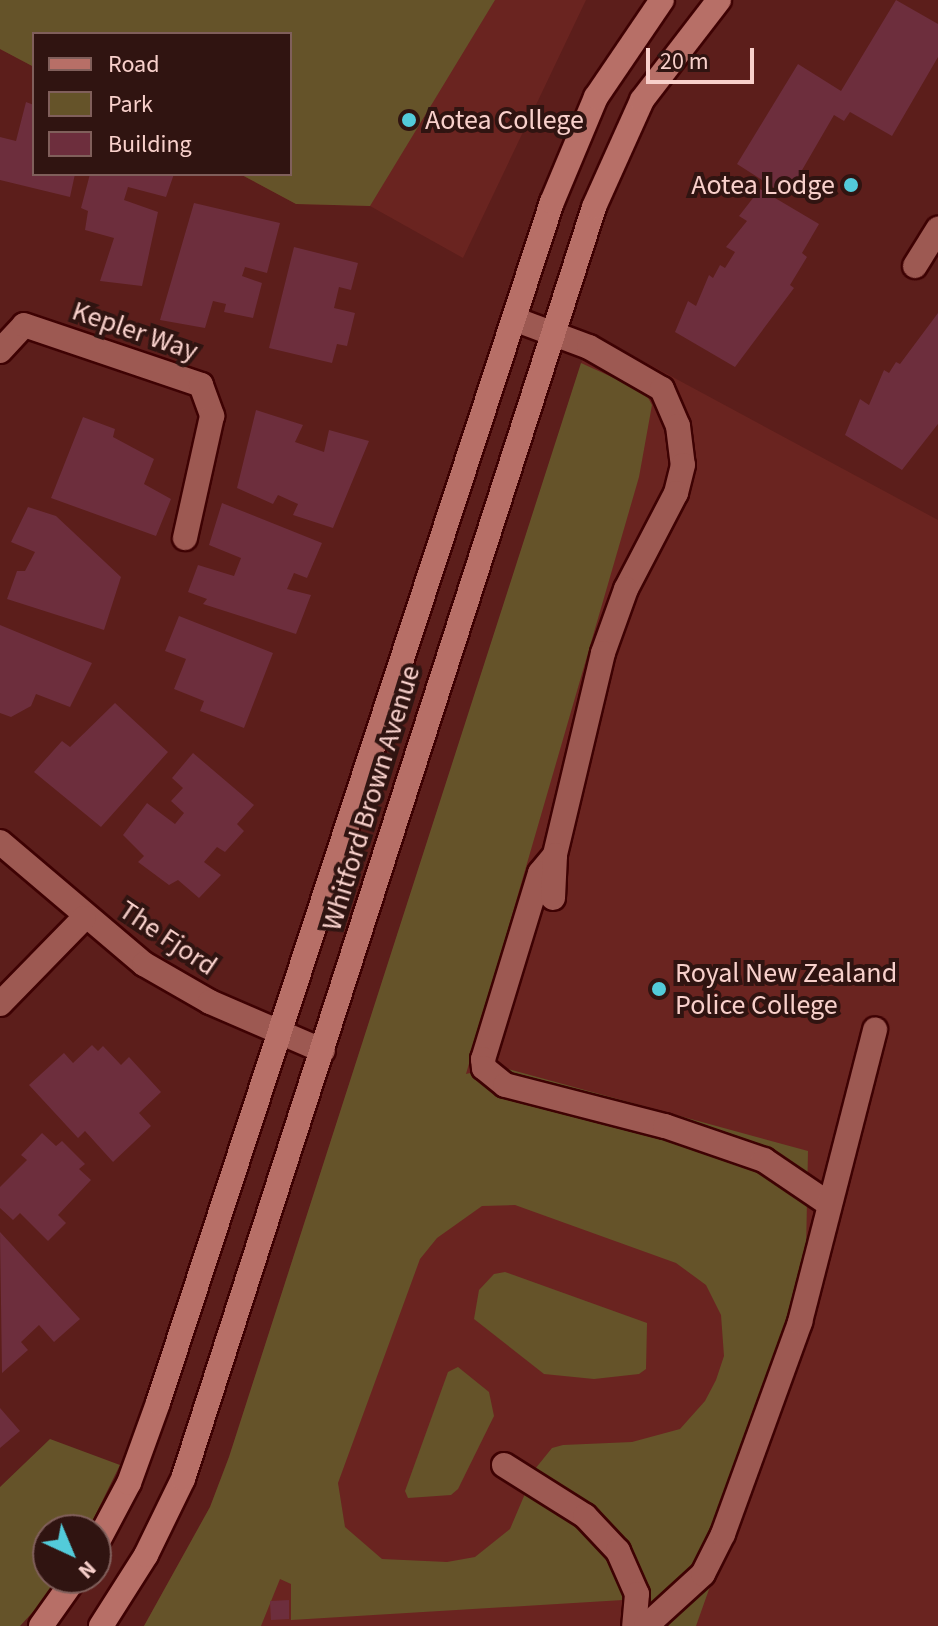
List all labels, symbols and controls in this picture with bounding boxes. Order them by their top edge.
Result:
legend [32,32,292,176]
scale bar [650,32,758,82]
text: 20 m [660,44,709,79]
text: Road [108,47,160,82]
text: Park [108,87,153,122]
place label: Aotea College [425,103,584,137]
marker: Aotea College [400,111,418,129]
text: Building [108,127,192,162]
place label: Aotea Lodge [691,168,835,202]
marker: Aotea Lodge [842,176,860,194]
street label: Kepler Way [68,294,202,368]
street label: Whitford Brown Avenue [315,661,427,935]
street label: The Fjord [113,893,223,983]
place label: Royal New Zealand Police College [675,956,897,1022]
marker: Royal New Zealand Police College [650,980,668,998]
north arrow [32,1514,112,1594]
text: N [71,1553,104,1586]

